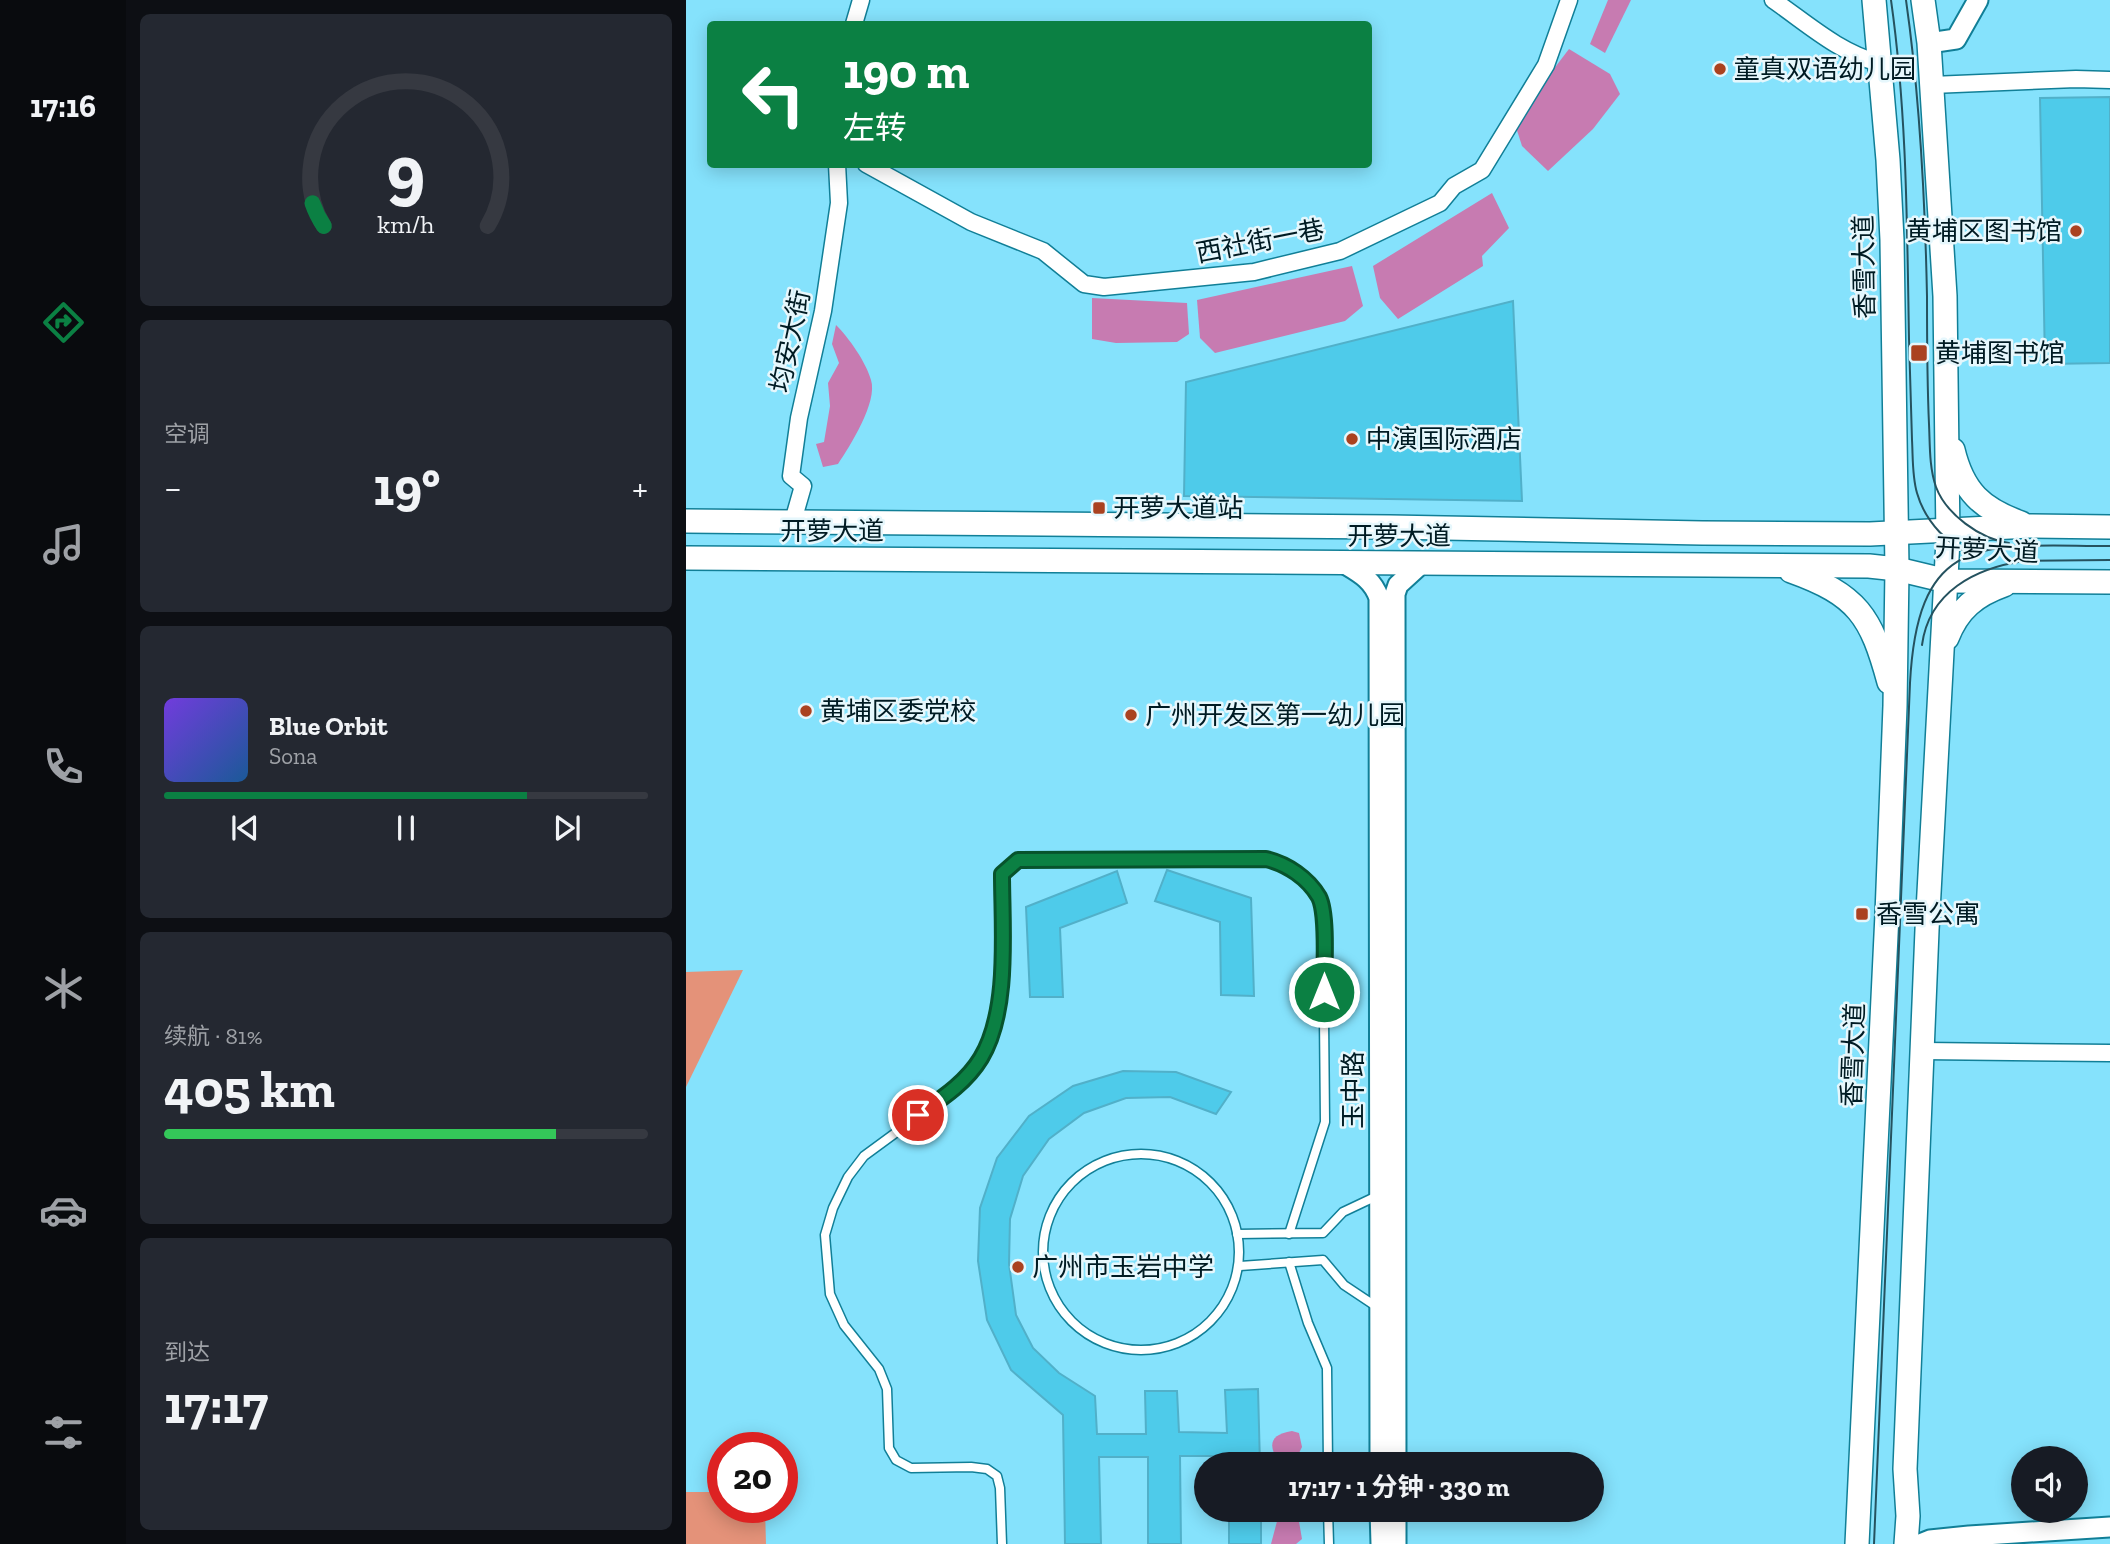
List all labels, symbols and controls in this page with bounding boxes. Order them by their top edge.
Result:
text: 190 m [843,42,969,101]
icon: left [728,49,819,140]
place label: 童真双语幼儿园 [1734,53,1916,85]
marker: 童真双语幼儿园 [1712,61,1728,77]
text: 17:16 [30,87,96,125]
text: 左转 [843,109,907,147]
text: 9 [387,127,425,215]
text: km/h [377,209,435,239]
street label: 西社街一巷 [1193,213,1327,269]
street label: 香雪大道 [1847,215,1881,319]
place label: 黄埔区图书馆 [1906,215,2062,247]
marker: 黄埔区图书馆 [2068,223,2084,239]
street label: 均安大街 [764,287,816,395]
icon: directions [39,298,88,347]
place label: 黄埔图书馆 [1935,337,2065,369]
marker: 黄埔图书馆 [1909,343,1929,363]
text: 空调 [164,420,210,448]
place label: 中演国际酒店 [1366,423,1522,455]
marker: 中演国际酒店 [1344,431,1360,447]
text: 19° [373,456,440,518]
text: − [164,465,182,511]
text: + [632,465,648,511]
place label: 开萝大道站 [1113,492,1243,524]
marker: 开萝大道站 [1091,500,1107,516]
street label: 开萝大道 [780,515,884,547]
icon: music [39,520,88,569]
street label: 开萝大道 [1347,520,1451,552]
street label: 开萝大道 [1934,531,2040,569]
place label: 黄埔区委党校 [820,695,976,727]
place label: 广州开发区第一幼儿园 [1145,699,1405,731]
marker: 黄埔区委党校 [798,703,814,719]
marker: 广州开发区第一幼儿园 [1123,707,1139,723]
text: Blue Orbit [269,710,388,742]
icon: phone [39,742,88,791]
text: Sona [269,742,317,770]
icon: previous [226,809,264,847]
icon: pause [387,809,425,847]
icon: next [548,809,586,847]
place label: 香雪公寓 [1876,898,1980,930]
marker: 香雪公寓 [1854,906,1870,922]
position arrow [1287,955,1361,1029]
icon: climate [39,964,88,1013]
street label: 香雪大道 [1835,1002,1871,1108]
text: 续航 · 81% [164,1022,263,1050]
street label: 玉中路 [1337,1051,1369,1129]
text: 405 km [164,1058,335,1120]
pin [888,1085,948,1145]
icon: arrive [899,1096,937,1134]
icon: car [39,1186,88,1235]
place label: 广州市玉岩中学 [1032,1251,1214,1283]
marker: 广州市玉岩中学 [1010,1259,1026,1275]
text: 到达 [164,1338,210,1366]
text: 17:17 [164,1374,268,1436]
icon: filters [39,1408,88,1457]
speed limit sign: 20 [707,1432,798,1523]
map controls [2011,1446,2088,1523]
button: sound [2011,1446,2088,1523]
text: 17:17 · 1 分钟 · 330 m [1288,1471,1510,1503]

